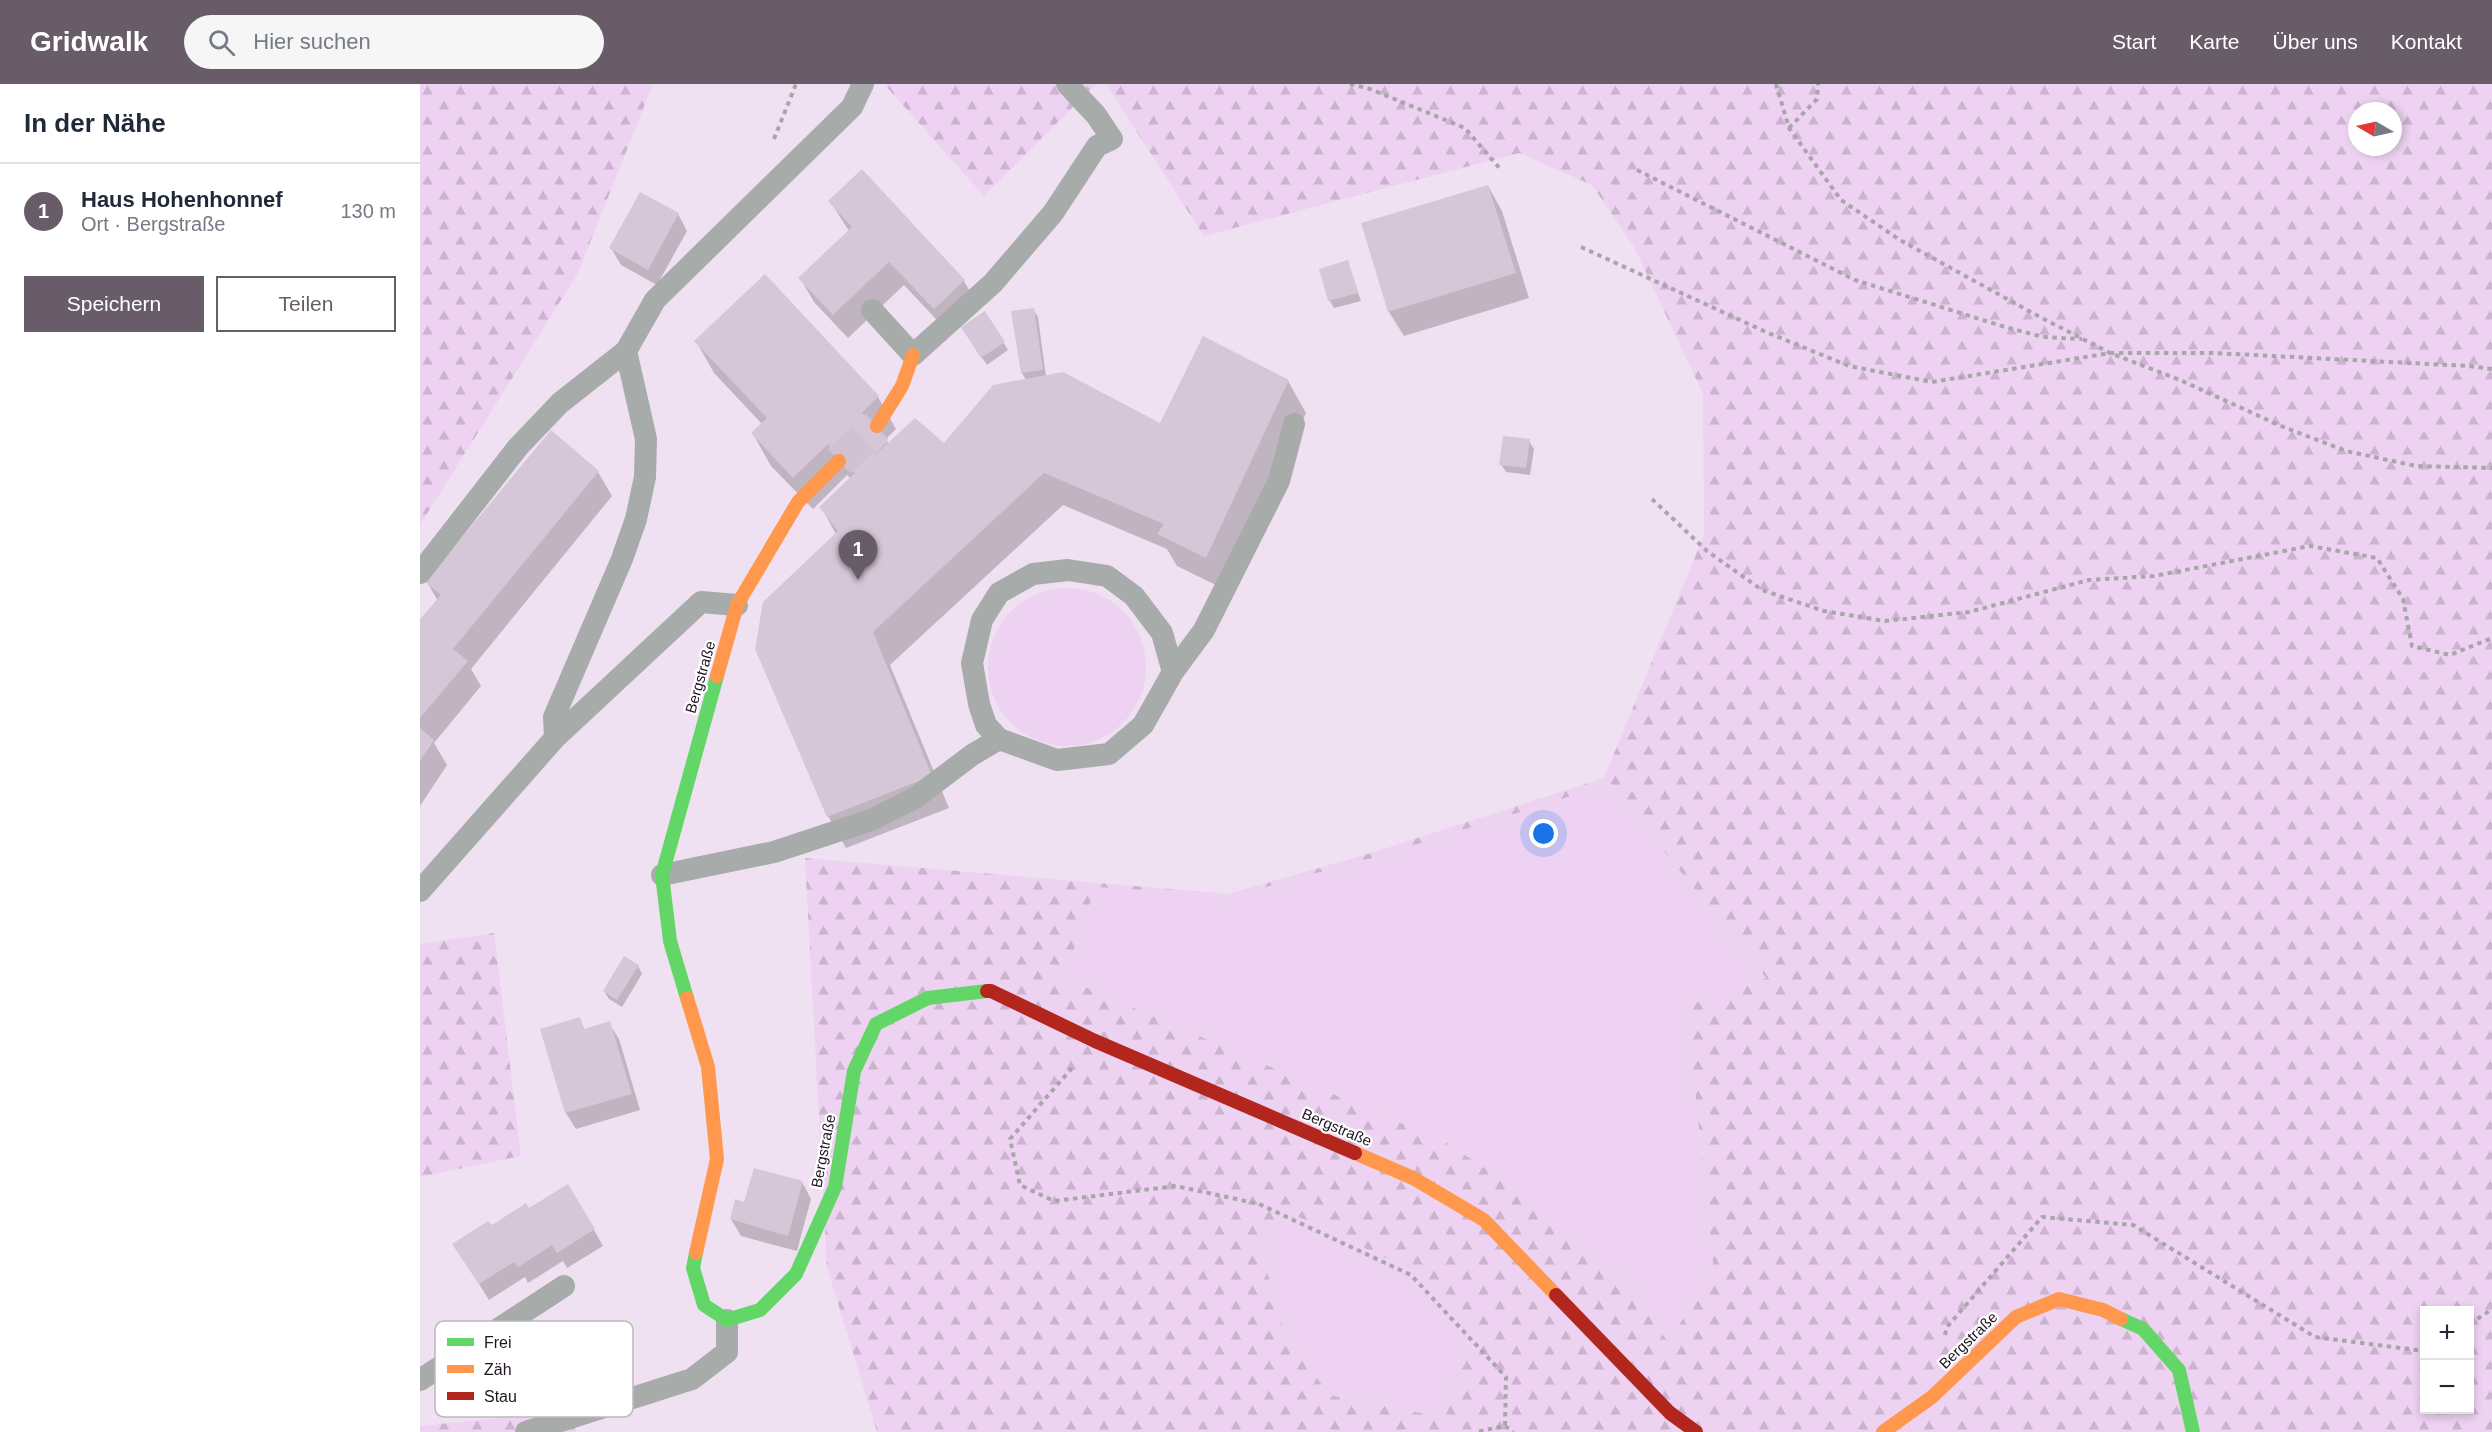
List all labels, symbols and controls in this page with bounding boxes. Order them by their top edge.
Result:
search box [184,15,604,69]
text: Gridwalk [30,26,148,57]
icon: search [205,26,238,59]
text: Hier suchen [253,29,371,54]
text: Start [2112,30,2156,53]
text: Karte [2189,30,2240,53]
text: Über uns [2273,30,2358,53]
text: Kontakt [2391,30,2462,53]
north arrow [2348,102,2402,156]
text: In der Nähe [24,108,166,138]
text: Haus Hohenhonnef [81,187,283,212]
text: 1 [38,200,49,222]
text: 130 m [340,200,396,222]
text: Ort · Bergstraße [81,213,225,235]
button: Speichern [24,276,204,332]
button: Teilen [216,276,396,332]
pin: 1 [838,530,878,580]
street label: Bergstraße [682,639,718,715]
your location [1529,819,1558,848]
street label: Bergstraße [1300,1105,1374,1149]
street label: Bergstraße [808,1113,838,1189]
map controls [2420,1306,2474,1414]
button: + [2420,1306,2474,1360]
street label: Bergstraße [1935,1308,2001,1372]
legend [435,1321,633,1417]
text: Frei [484,1334,512,1351]
button: − [2420,1360,2474,1414]
text: Zäh [484,1361,512,1378]
text: Stau [484,1388,517,1405]

